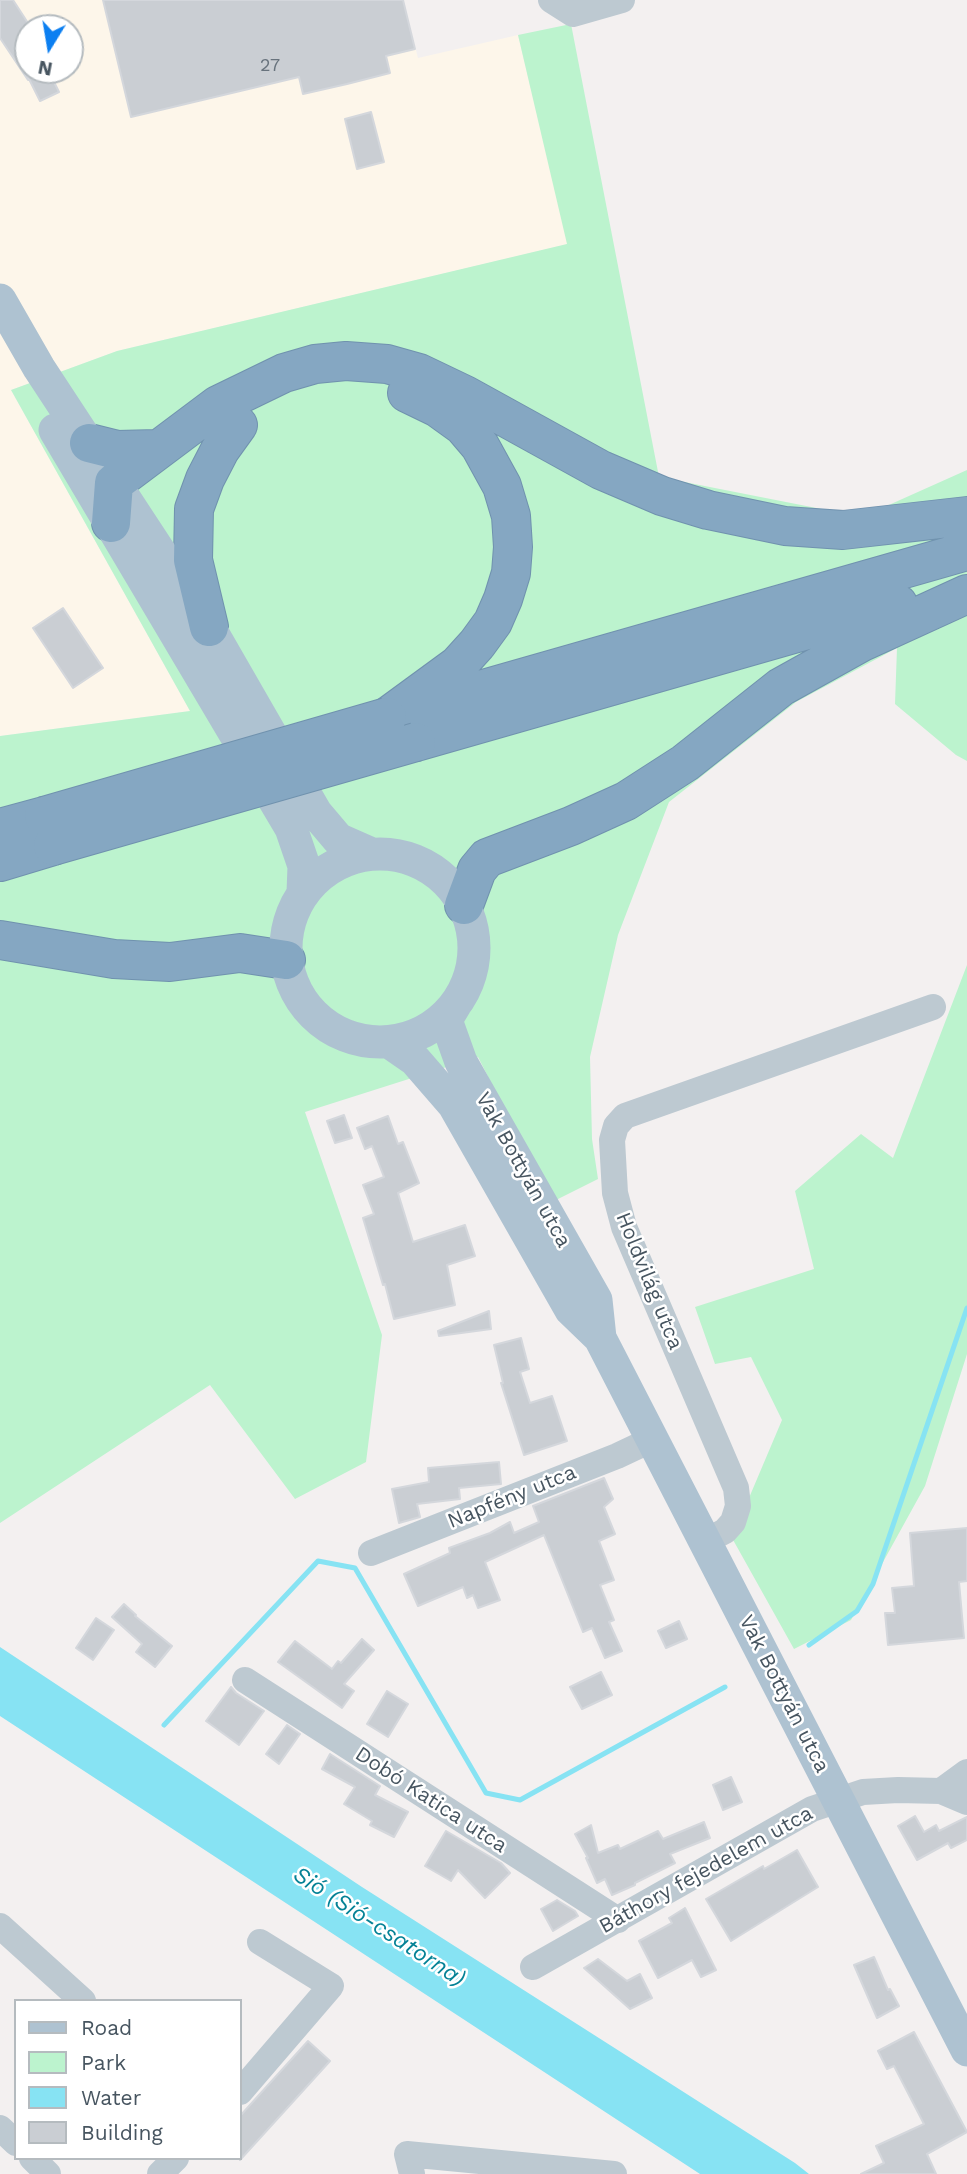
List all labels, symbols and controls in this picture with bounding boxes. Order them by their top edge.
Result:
north arrow [14,14,84,84]
house number: 27 [260,55,280,77]
text: N [36,56,54,81]
street label: Vak Bottyán utca [470,1088,576,1252]
street label: Holdvilág utca [610,1209,688,1353]
street label: Napfény utca [444,1460,580,1534]
street label: Vak Bottyán utca [733,1611,835,1777]
street label: Dobó Katica utca [350,1741,512,1859]
street label: Báthory fejedelem utca [595,1801,817,1939]
water label: Sió (Sió-csatorna) [288,1861,470,1993]
legend [14,1999,242,2160]
text: Road [81,2015,132,2040]
text: Park [81,2050,126,2075]
text: Water [81,2085,141,2110]
text: Building [81,2120,163,2145]

